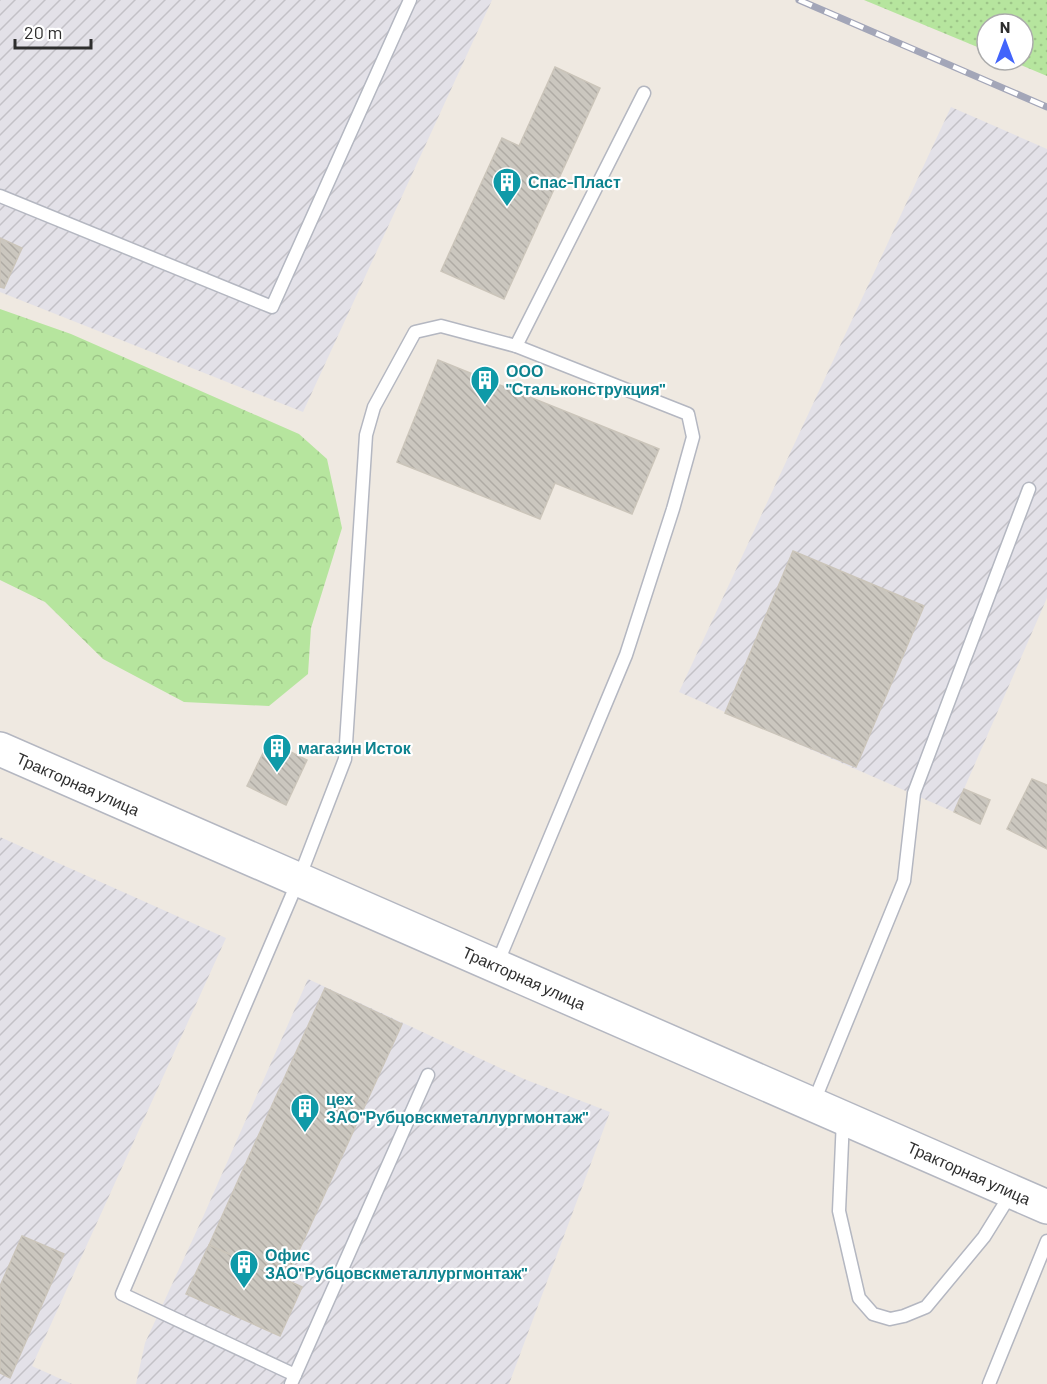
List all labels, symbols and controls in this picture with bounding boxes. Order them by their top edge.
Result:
scale bar [15,12,92,50]
north arrow [975,12,1035,72]
text: N [1000,17,1010,36]
text: 20 m [24,21,62,43]
building icon: Спас-Пласт [491,166,523,208]
place label: Спас-Пласт [528,172,621,191]
place label: ООО "Стальконструкция" [506,361,665,398]
building icon: ООО "Стальконструкция" [469,364,501,406]
building icon: магазин Исток [261,732,293,774]
place label: магазин Исток [298,738,412,757]
street label: Тракторная улица [14,748,143,819]
street label: Тракторная улица [460,942,589,1013]
place label: цех ЗАО"Рубцовскметаллургмонтаж" [326,1089,589,1126]
building icon: цех ЗАО"Рубцовскметаллургмонтаж" [289,1092,321,1134]
street label: Тракторная улица [905,1137,1034,1208]
place label: Офис ЗАО"Рубцовскметаллургмонтаж" [265,1245,528,1282]
building icon: Офис ЗАО"Рубцовскметаллургмонтаж" [228,1248,260,1290]

